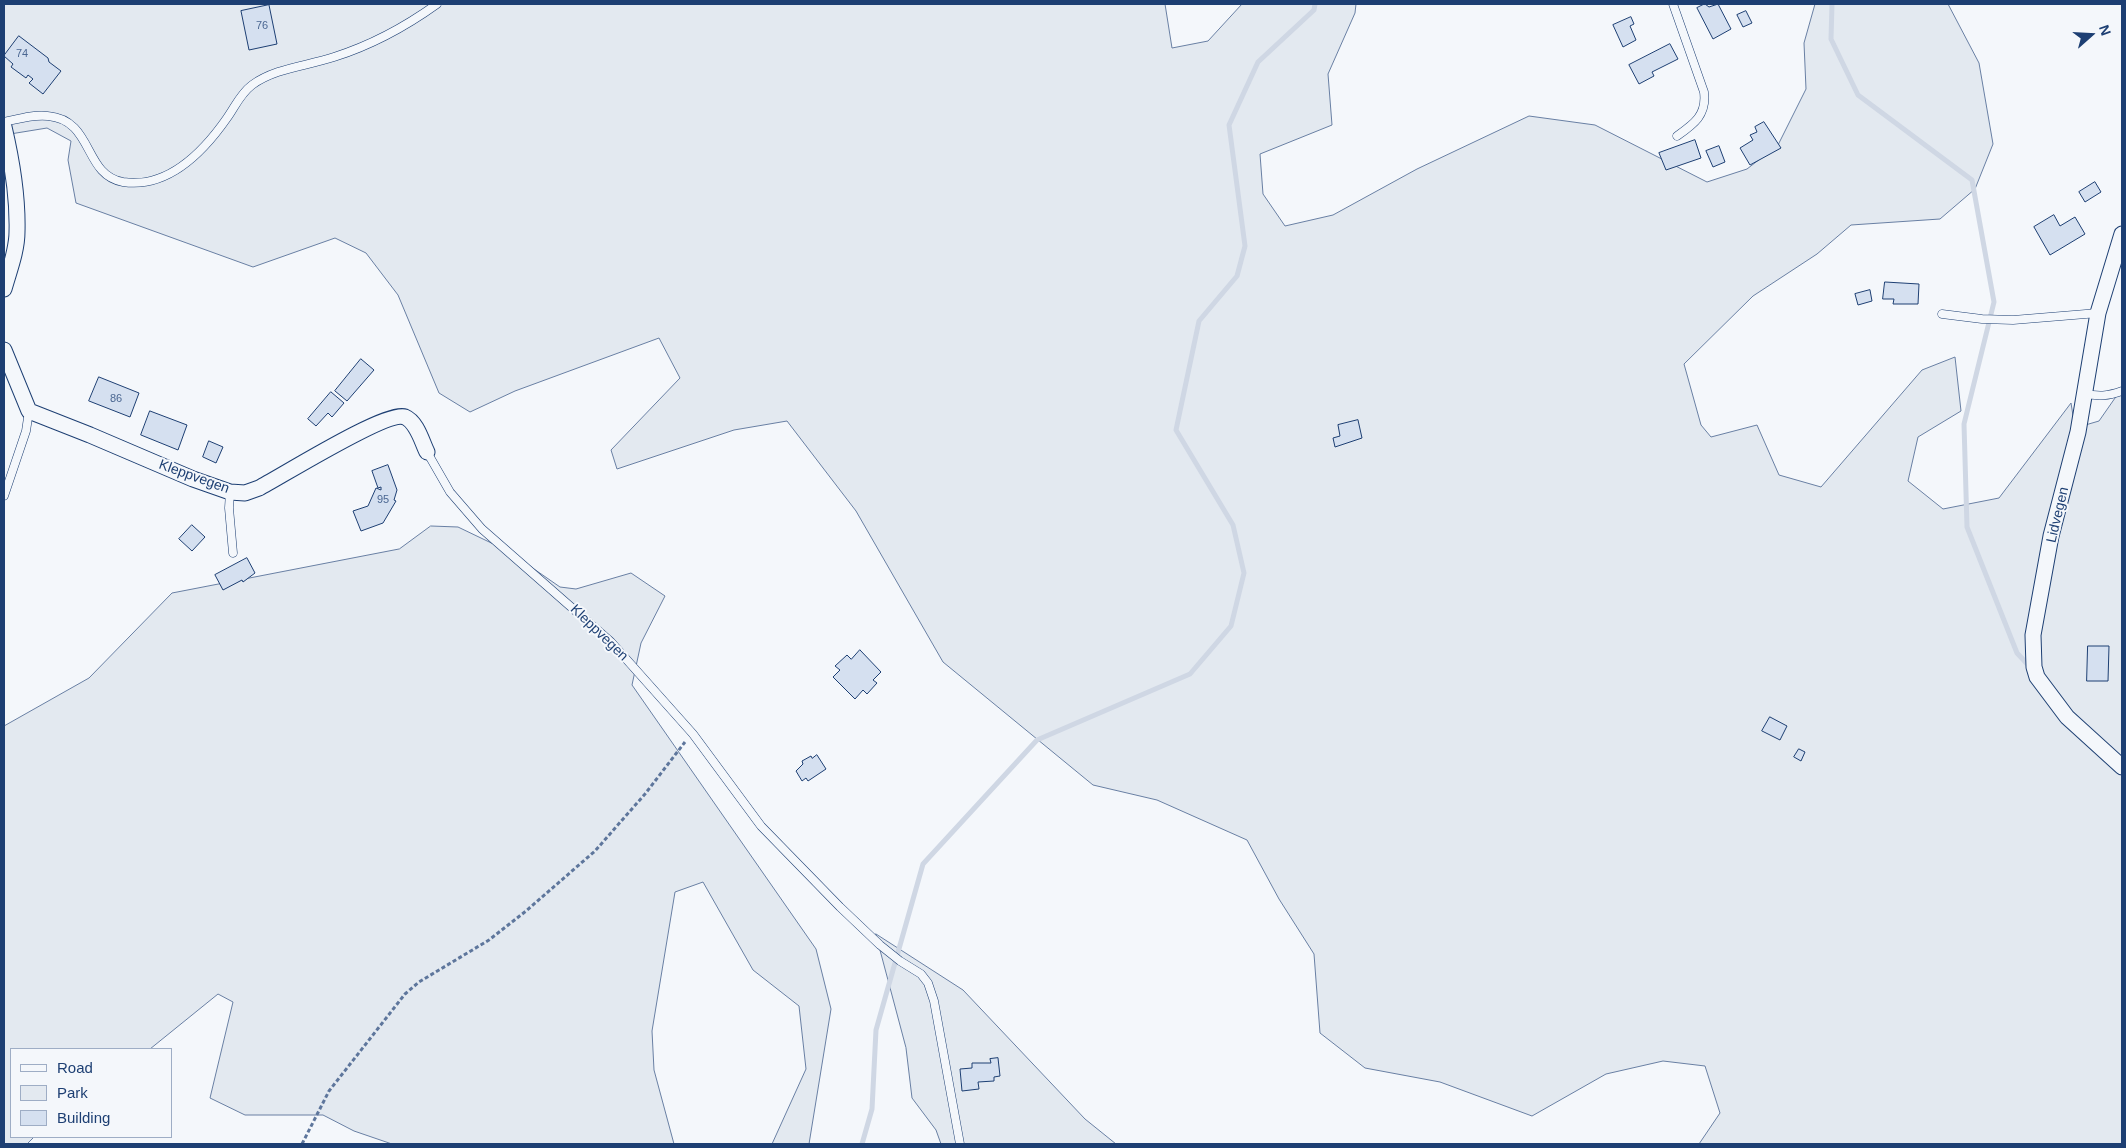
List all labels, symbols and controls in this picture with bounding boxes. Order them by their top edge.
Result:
north arrow [2066,10,2116,60]
house number: 76 [256,19,268,33]
text: N [2096,23,2114,38]
house number: 74 [16,47,28,61]
house number: 86 [110,392,122,406]
street label: Kleppvegen [156,456,232,498]
street label: Lidvegen [2043,485,2073,545]
house number: 95 [377,493,389,507]
street label: Kleppvegen [567,601,631,665]
legend [10,1048,172,1138]
text: Road [57,1059,93,1076]
text: Park [57,1084,88,1101]
text: Building [57,1109,110,1126]

